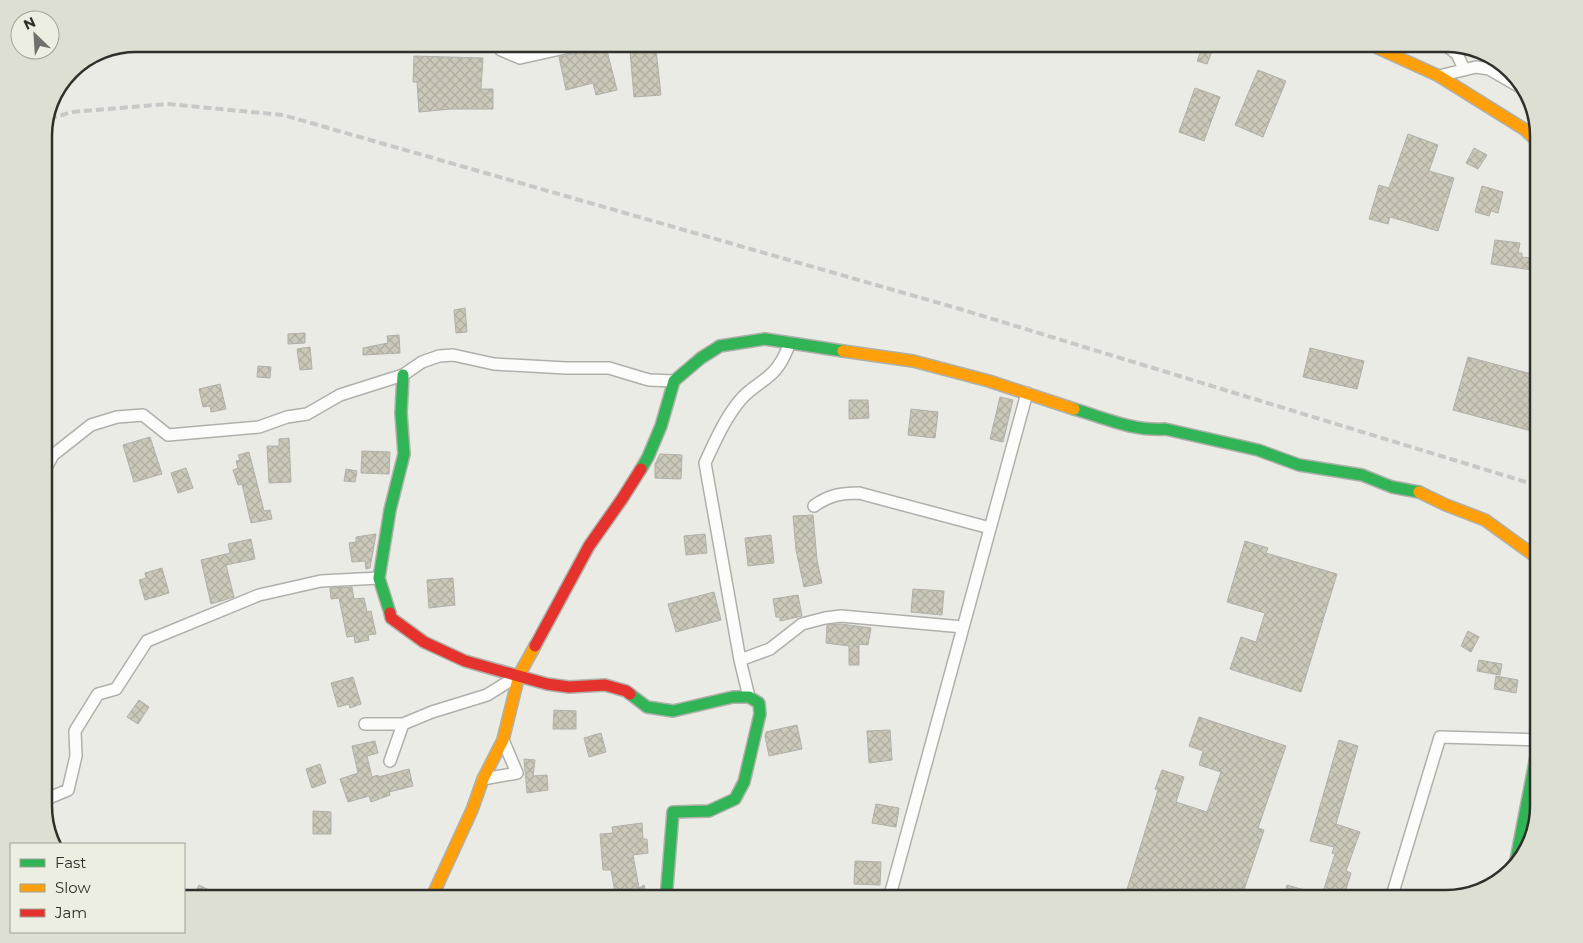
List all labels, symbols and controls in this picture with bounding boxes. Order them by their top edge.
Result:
north arrow [10,10,60,60]
text: N [21,13,38,34]
legend [10,843,185,933]
text: Fast [55,853,86,872]
text: Slow [55,878,91,897]
text: Jam [54,903,87,922]

